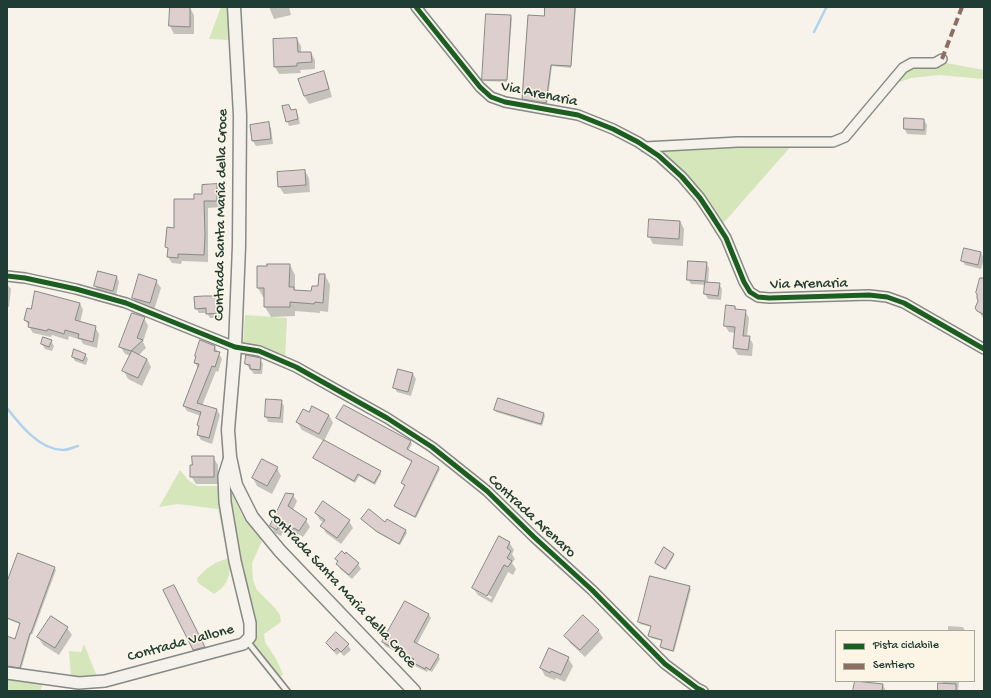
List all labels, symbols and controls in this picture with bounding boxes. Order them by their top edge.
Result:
street label: Via Arenaria [499,78,579,112]
street label: Contrada Santa Maria della Croce [211,109,233,321]
street label: Via Arenaria [770,275,848,295]
street label: Contrada Arenaro [483,472,579,562]
street label: Contrada Santa Maria della Croce [262,505,420,673]
street label: Contrada Vallone [126,621,236,667]
legend [835,630,975,682]
text: Pista ciclabile [873,639,939,653]
text: Sentiero [873,659,915,673]

